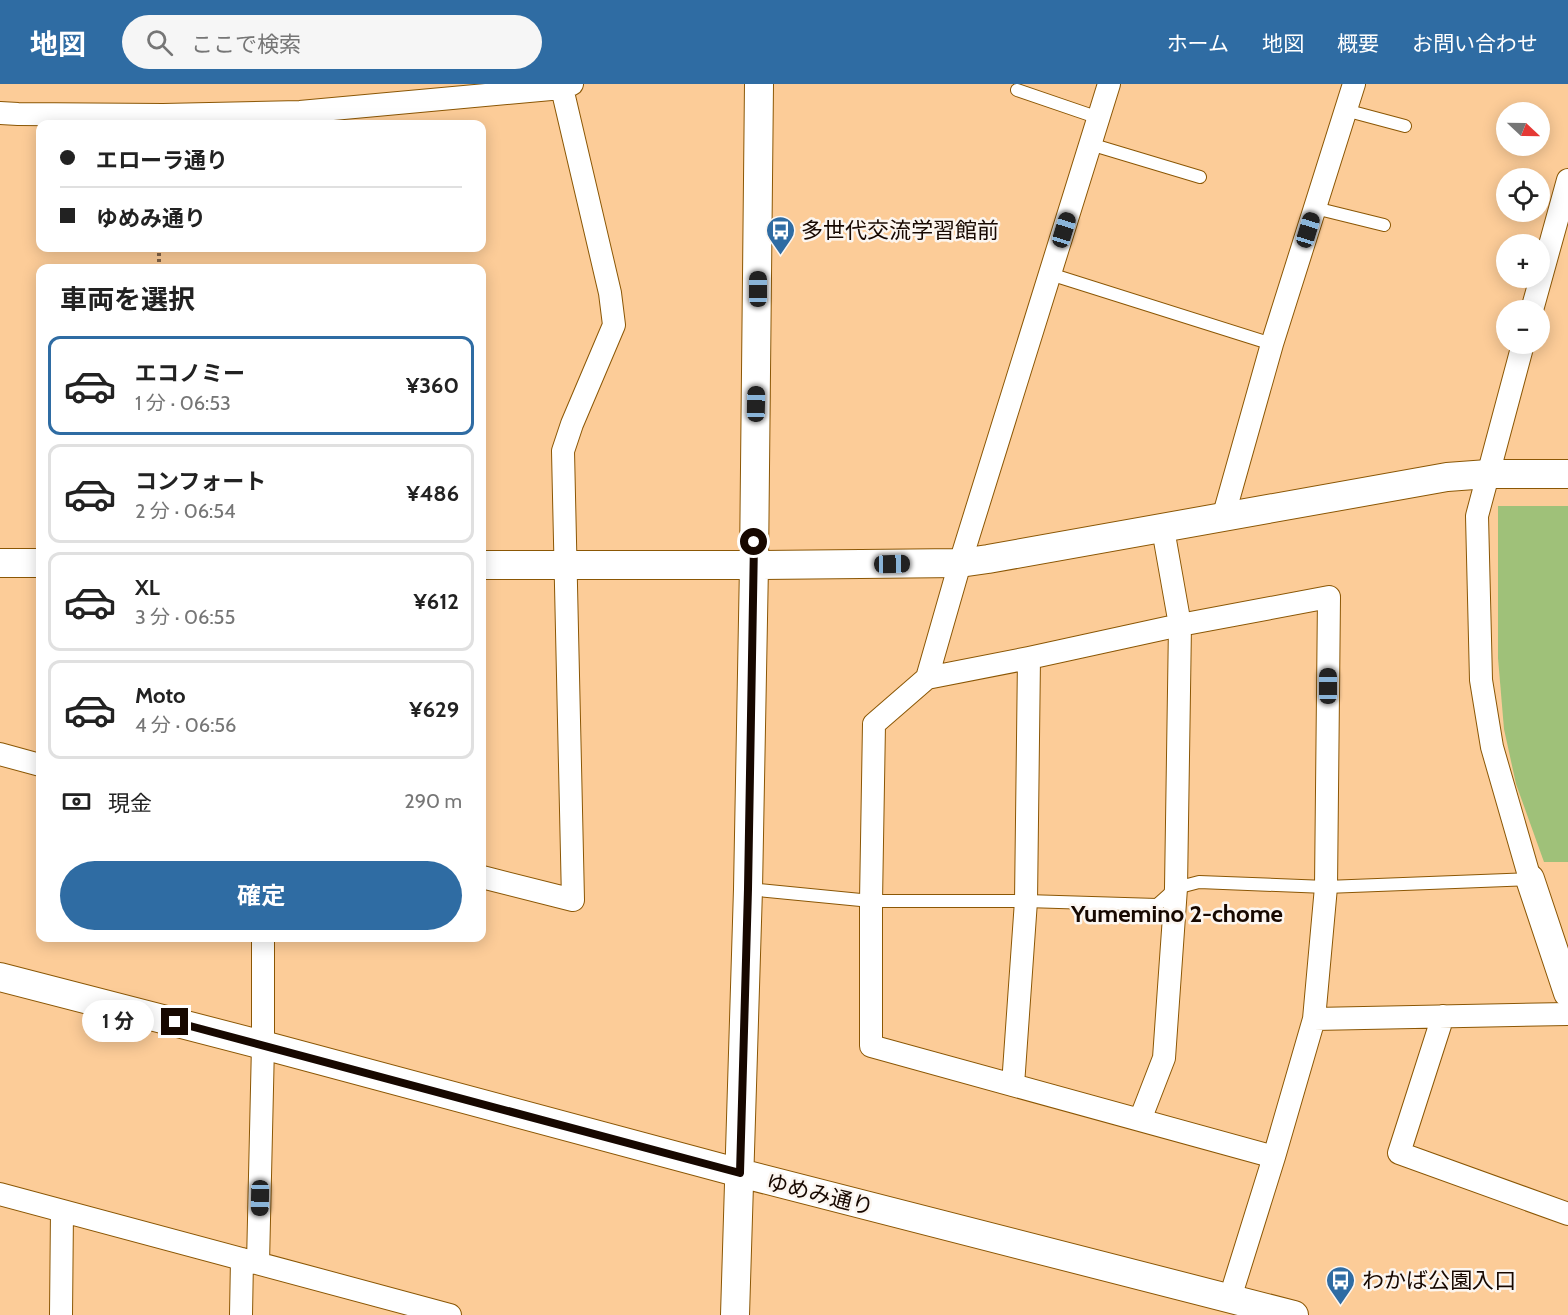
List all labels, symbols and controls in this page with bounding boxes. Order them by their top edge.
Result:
search box [122,15,542,69]
icon: search [143,26,176,59]
text: 地図 [30,27,86,61]
text: ここで検索 [191,31,301,58]
text: ホーム [1167,31,1229,56]
text: 地図 [1262,31,1304,56]
text: 概要 [1337,31,1379,56]
text: お問い合わせ [1412,31,1538,56]
north arrow [1496,102,1550,156]
map controls [1496,102,1550,354]
text: エローラ通り [96,147,228,174]
button: locate [1496,168,1550,222]
text: ゆめみ通り [96,205,206,232]
car [1050,210,1078,250]
car [1294,210,1322,250]
bus stop icon: 多世代交流学習館前 [764,214,796,256]
place label: 多世代交流学習館前 [801,217,999,244]
button: + [1496,234,1550,288]
car [749,271,767,307]
text: 車両を選択 [60,283,195,316]
button: − [1496,300,1550,354]
icon: car [63,359,117,413]
text: エコノミー [135,360,245,387]
text: ¥360 [406,372,459,399]
car [747,386,765,422]
text: 1 分 · 06:53 [135,391,231,415]
icon: car [63,467,117,521]
text: コンフォート [135,468,266,495]
text: ¥486 [406,480,459,507]
text: 2 分 · 06:54 [135,499,236,523]
route start [740,528,767,555]
car [874,555,910,573]
text: XL [135,574,160,601]
icon: car [63,575,117,629]
text: ¥612 [414,588,459,615]
text: 3 分 · 06:55 [135,605,235,629]
car [1319,668,1337,704]
text: Moto [135,682,186,709]
icon: car [63,683,117,737]
text: ¥629 [409,696,459,723]
text: 4 分 · 06:56 [135,713,236,737]
icon: cash [60,785,93,818]
text: 290 m [404,789,462,813]
text: 現金 [108,790,152,817]
button: 確定 [60,861,462,930]
district label: Yumemino 2-chome [1070,899,1283,928]
callout: 1 分 [82,1001,154,1043]
route end [161,1008,188,1035]
text: 1 分 [102,1009,134,1033]
street label: ゆめみ通り [763,1168,877,1221]
car [251,1180,269,1216]
bus stop icon: わかば公園入口 [1325,1264,1357,1306]
place label: わかば公園入口 [1362,1267,1516,1294]

